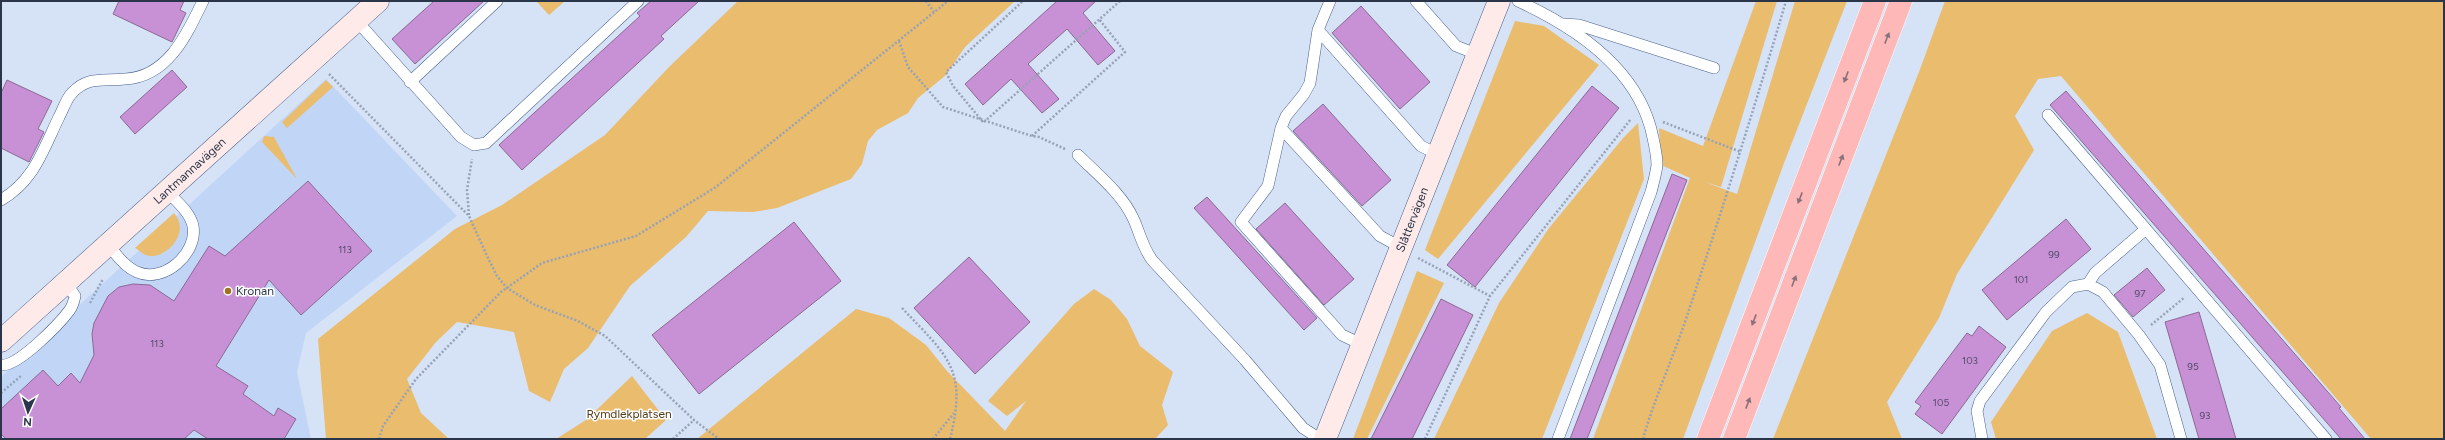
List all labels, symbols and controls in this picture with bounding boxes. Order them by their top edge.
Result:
one-way arrow [1884,32,1890,44]
one-way arrow [1843,71,1849,83]
street label: Lantmannavägen [151,135,229,207]
one-way arrow [1838,153,1844,165]
street label: Slåttervägen [1393,185,1431,254]
one-way arrow [1796,193,1802,205]
house number: 113 [338,243,352,256]
house number: 99 [2048,248,2060,261]
house number: 101 [2014,273,2028,286]
one-way arrow [1792,275,1798,287]
place label: Kronan [236,284,274,298]
marker: Kronan [223,286,233,296]
house number: 97 [2134,287,2146,300]
one-way arrow [1750,314,1756,326]
house number: 113 [150,337,164,350]
house number: 103 [1962,354,1978,367]
house number: 95 [2187,360,2199,373]
north arrow [8,392,48,432]
one-way arrow [1746,396,1752,408]
house number: 105 [1933,396,1949,409]
park label: Rymdlekplatsen [586,407,672,421]
house number: 93 [2199,409,2211,422]
text: N [23,415,32,428]

